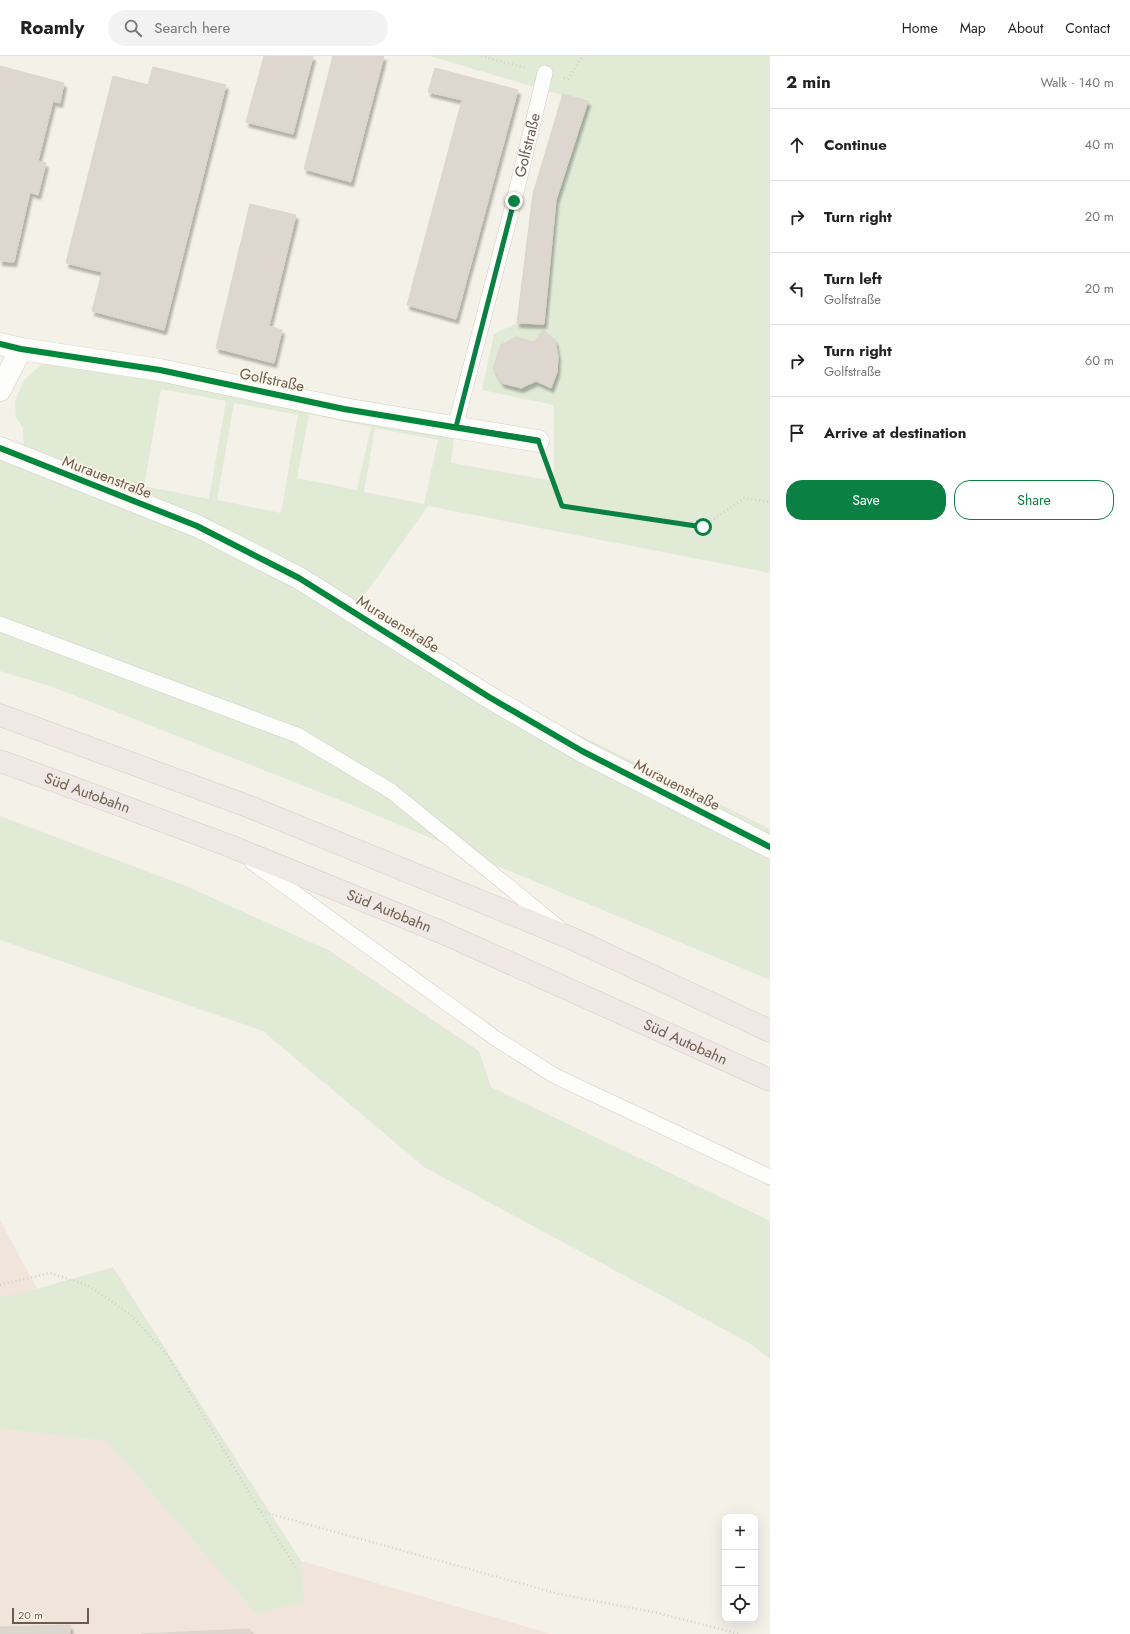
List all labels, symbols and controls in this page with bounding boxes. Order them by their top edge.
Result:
search box [108,10,388,46]
text: Roamly [20,14,84,41]
icon: search [122,17,144,39]
text: Search here [154,17,230,39]
text: Home [902,18,938,38]
text: Map [960,18,986,38]
text: About [1008,18,1043,38]
text: Contact [1065,18,1110,38]
text: 2 min [786,70,831,94]
text: Walk · 140 m [1040,73,1114,92]
street label: Golfstraße [509,110,546,180]
icon: ahead [786,134,808,156]
text: Continue [824,134,887,156]
text: 40 m [1085,135,1114,154]
route end [505,192,523,210]
icon: right [786,206,808,228]
text: Turn right [824,206,892,228]
text: 20 m [1085,207,1114,226]
text: Turn left [824,268,882,290]
icon: left [786,278,808,300]
text: 20 m [1085,279,1114,298]
text: Golfstraße [824,290,881,309]
text: Turn right [824,340,892,362]
icon: right [786,350,808,372]
text: 60 m [1085,351,1114,370]
street label: Golfstraße [238,362,307,398]
text: Golfstraße [824,362,881,381]
icon: arrive [786,422,808,444]
text: Arrive at destination [824,422,966,444]
street label: Murauenstraße [59,450,155,504]
button: Save [786,480,946,520]
button: Share [954,480,1114,520]
route start [694,518,712,536]
street label: Murauenstraße [352,590,444,658]
street label: Murauenstraße [630,754,724,816]
street label: Süd Autobahn [41,767,133,819]
street label: Süd Autobahn [343,884,435,938]
street label: Süd Autobahn [640,1013,731,1070]
map controls [722,1514,758,1622]
button: + [722,1514,758,1550]
button: − [722,1550,758,1586]
button: locate [722,1586,758,1622]
scale bar [12,1606,89,1625]
text: 20 m [18,1607,43,1623]

